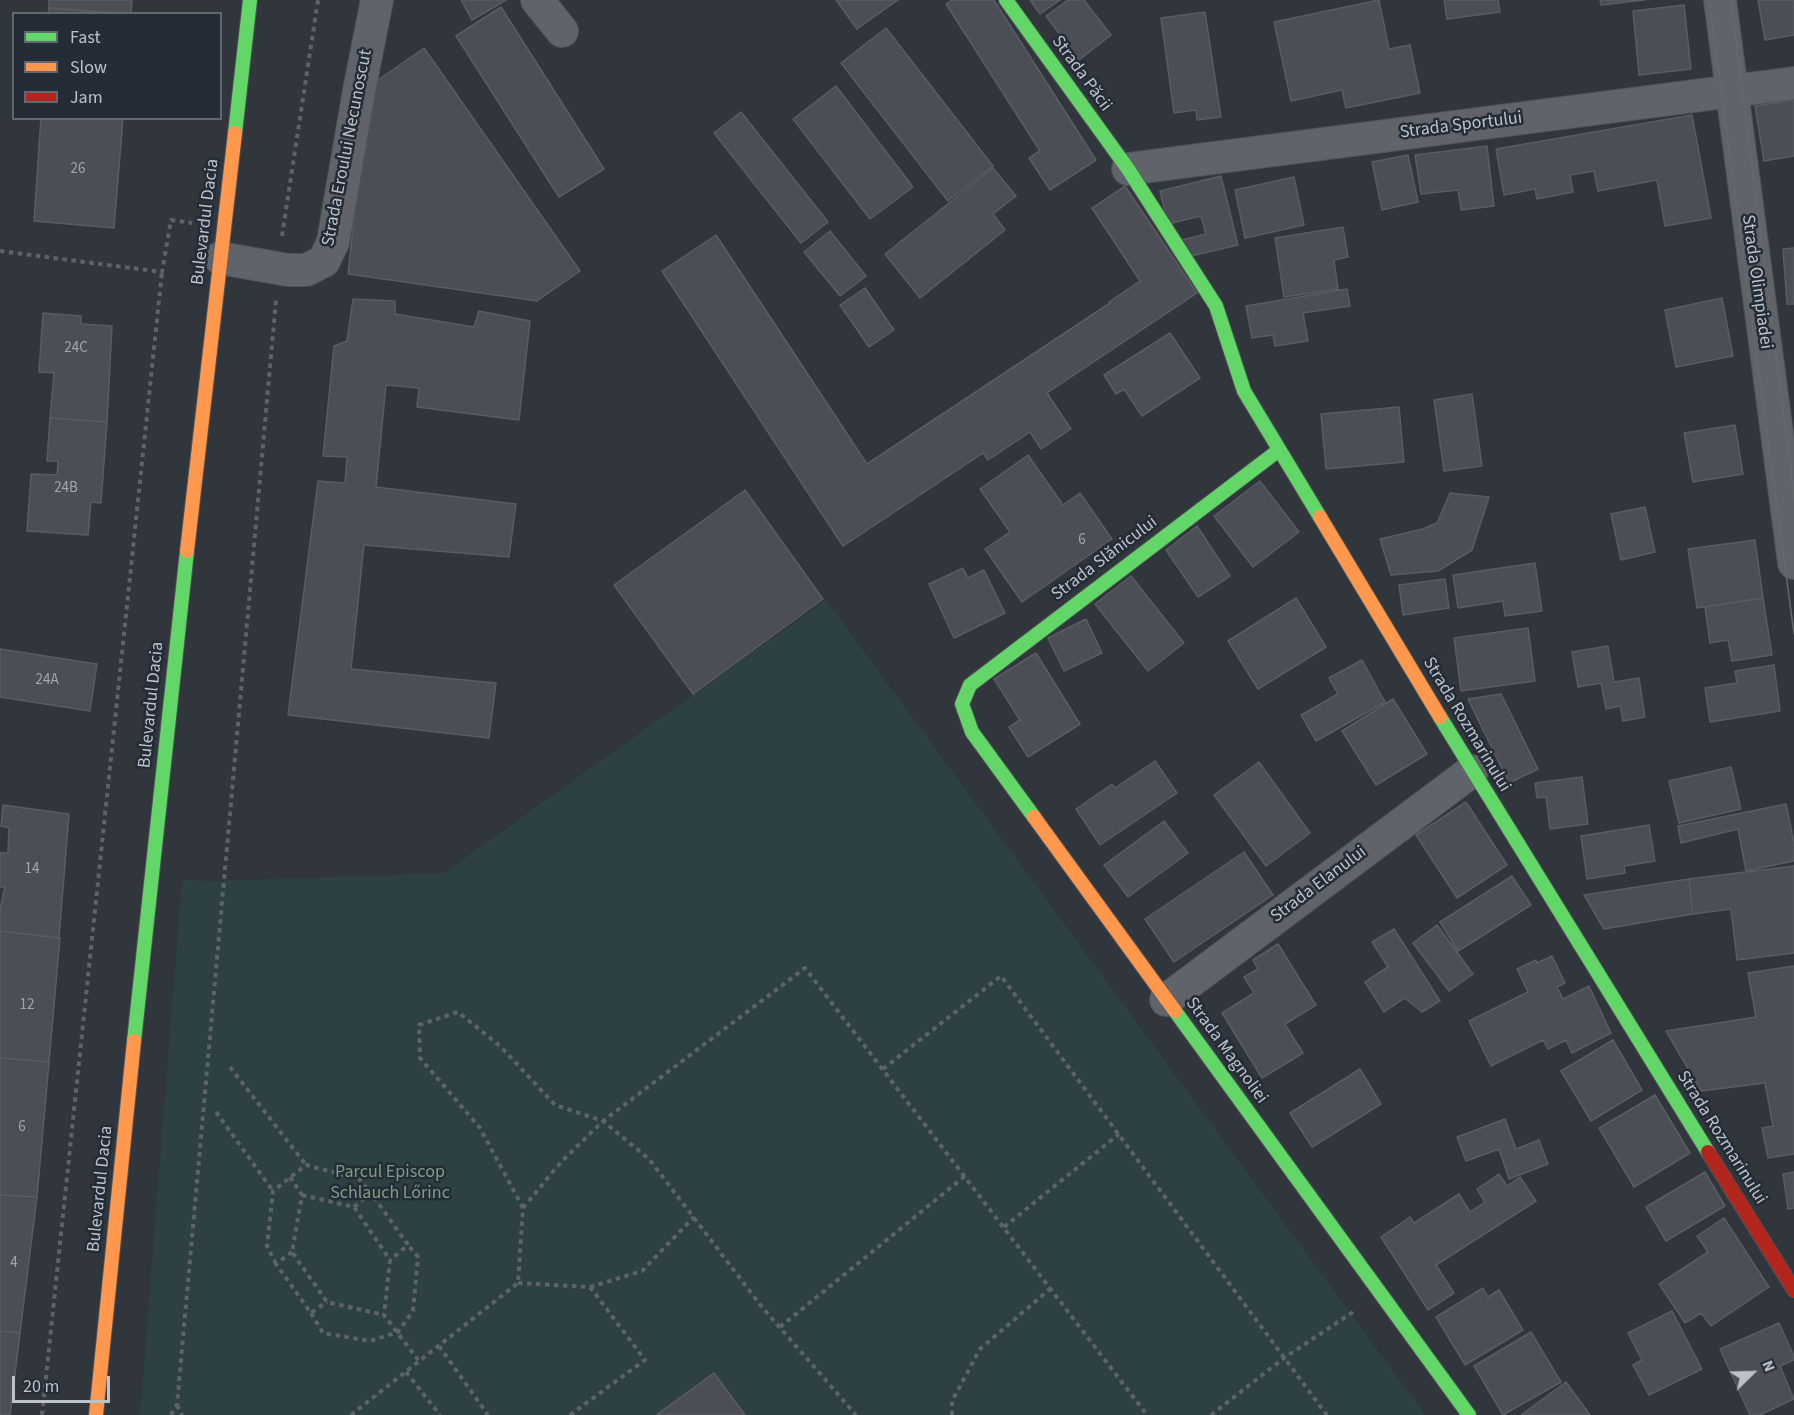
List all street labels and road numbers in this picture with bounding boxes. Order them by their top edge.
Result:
street label: Strada Păcii [1046,32,1116,116]
street label: Strada Eroului Necunoscut [318,48,378,248]
street label: Strada Sportului [1399,108,1523,144]
street label: Bulevardul Dacia [188,158,224,286]
street label: Strada Olimpiadei [1736,213,1776,351]
street label: Strada Slănicului [1048,512,1162,606]
street label: Bulevardul Dacia [135,641,169,769]
street label: Strada Rozmarinului [1417,654,1515,796]
street label: Strada Elanului [1267,842,1371,928]
street label: Strada Magnoliei [1180,994,1272,1108]
street label: Strada Rozmarinului [1671,1067,1771,1209]
street label: Bulevardul Dacia [84,1125,118,1253]

